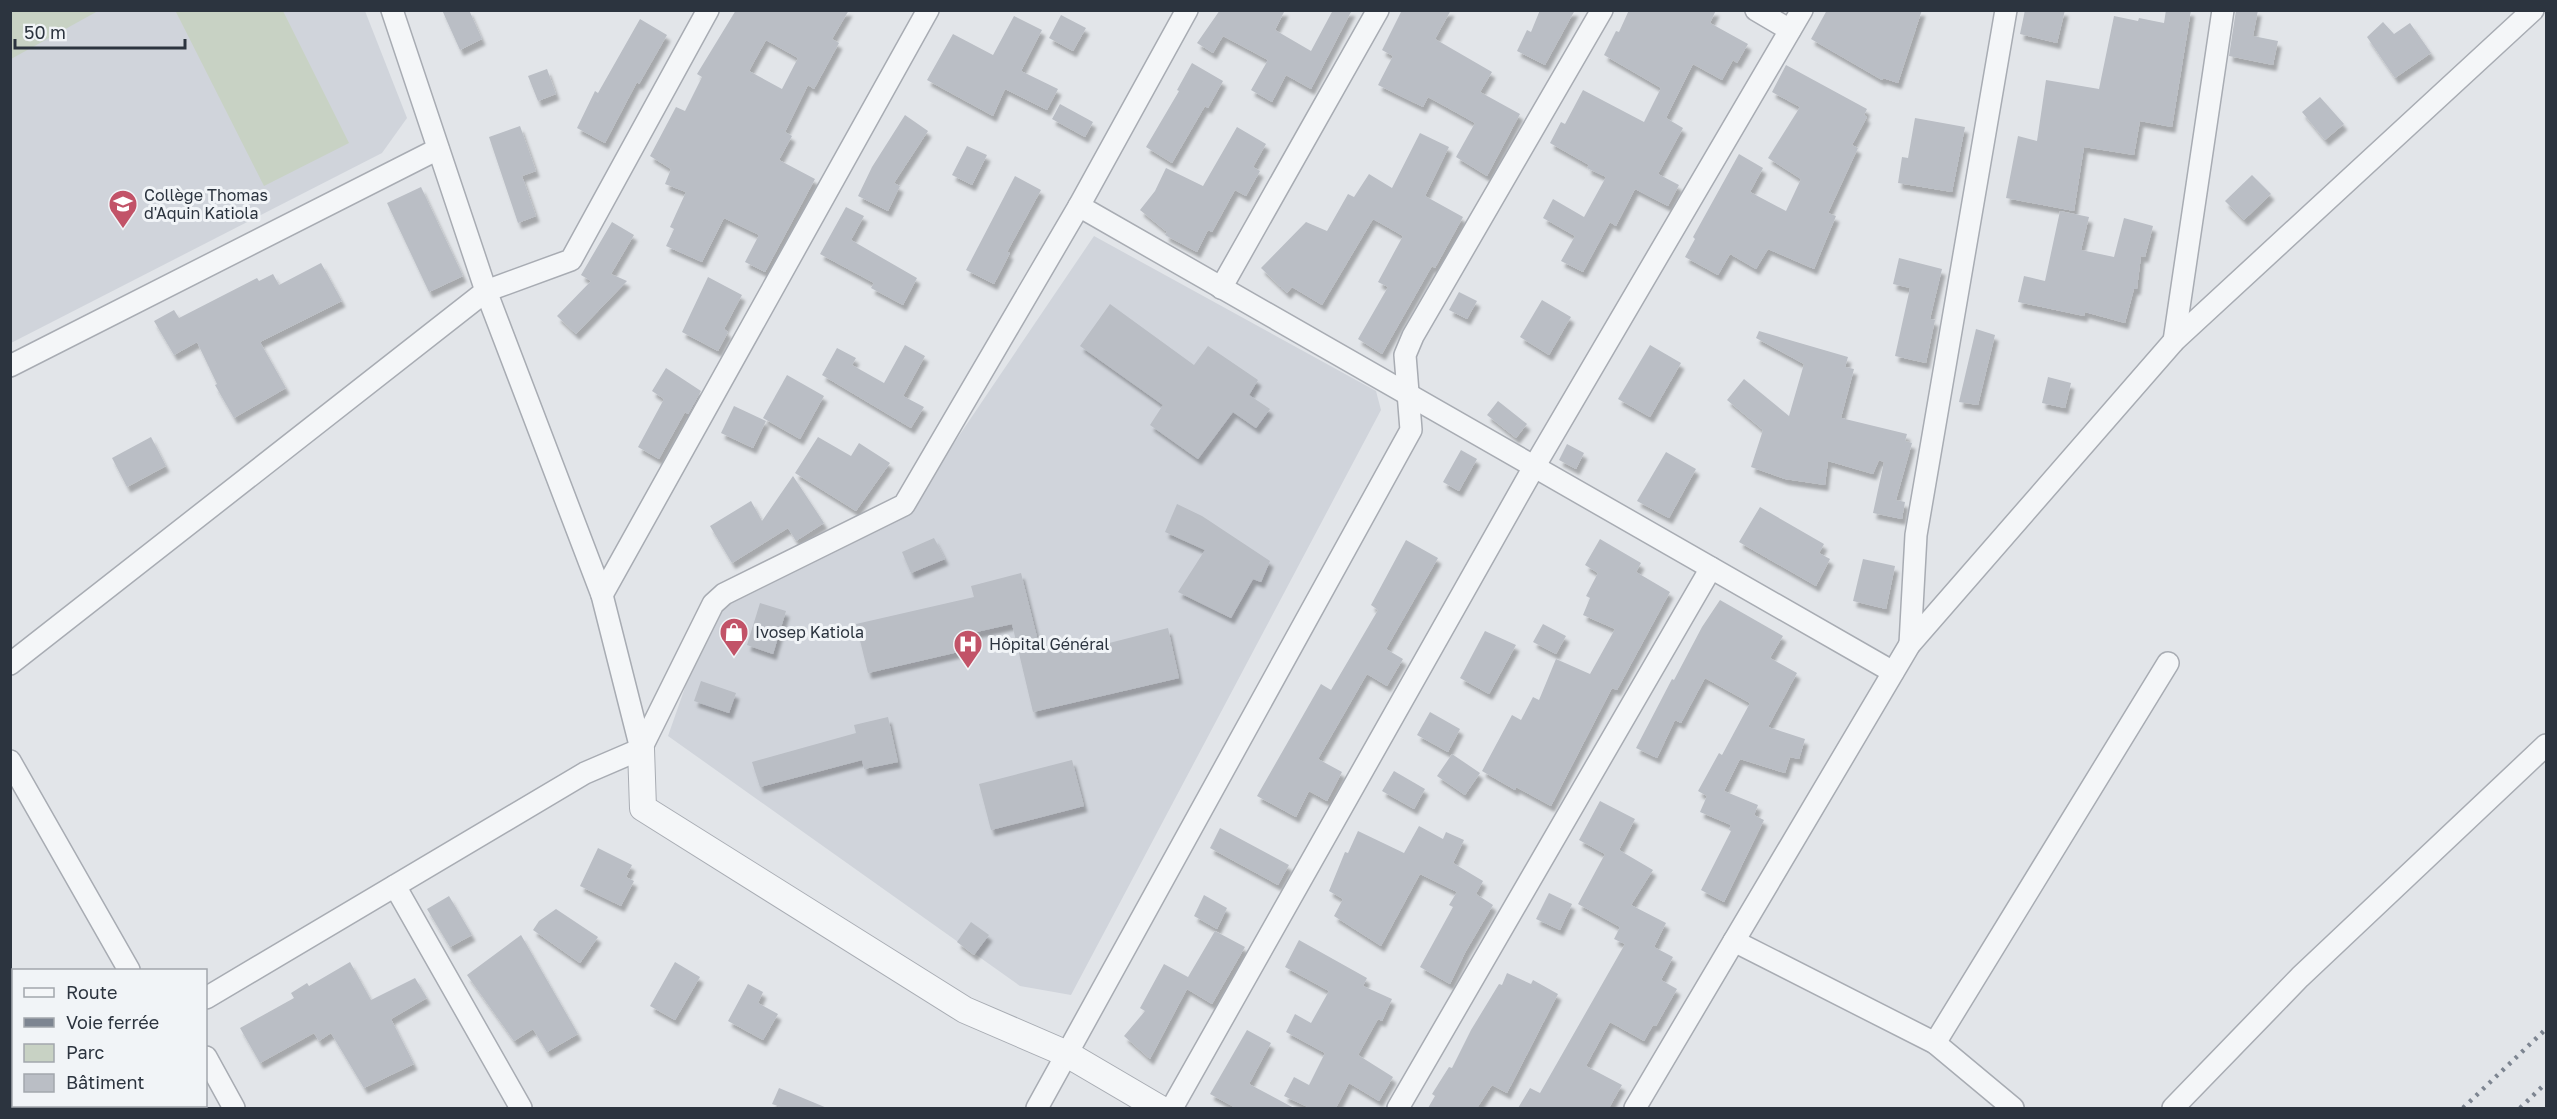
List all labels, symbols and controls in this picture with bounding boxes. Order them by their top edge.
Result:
scale bar [15,12,184,50]
text: 50 m [24,21,66,43]
place label: Collège Thomas d'Aquin Katiola [144,185,268,223]
school or university icon: Collège Thomas d'Aquin Katiola [107,188,139,230]
shop icon: Ivosep Katiola [718,616,750,658]
place label: Ivosep Katiola [755,622,864,642]
hospital icon: Hôpital Général [952,628,984,670]
place label: Hôpital Général [989,634,1109,654]
legend [12,969,207,1107]
text: Route [66,981,117,1003]
text: Voie ferrée [66,1011,159,1033]
text: Parc [66,1041,105,1063]
text: Bâtiment [66,1071,145,1093]

